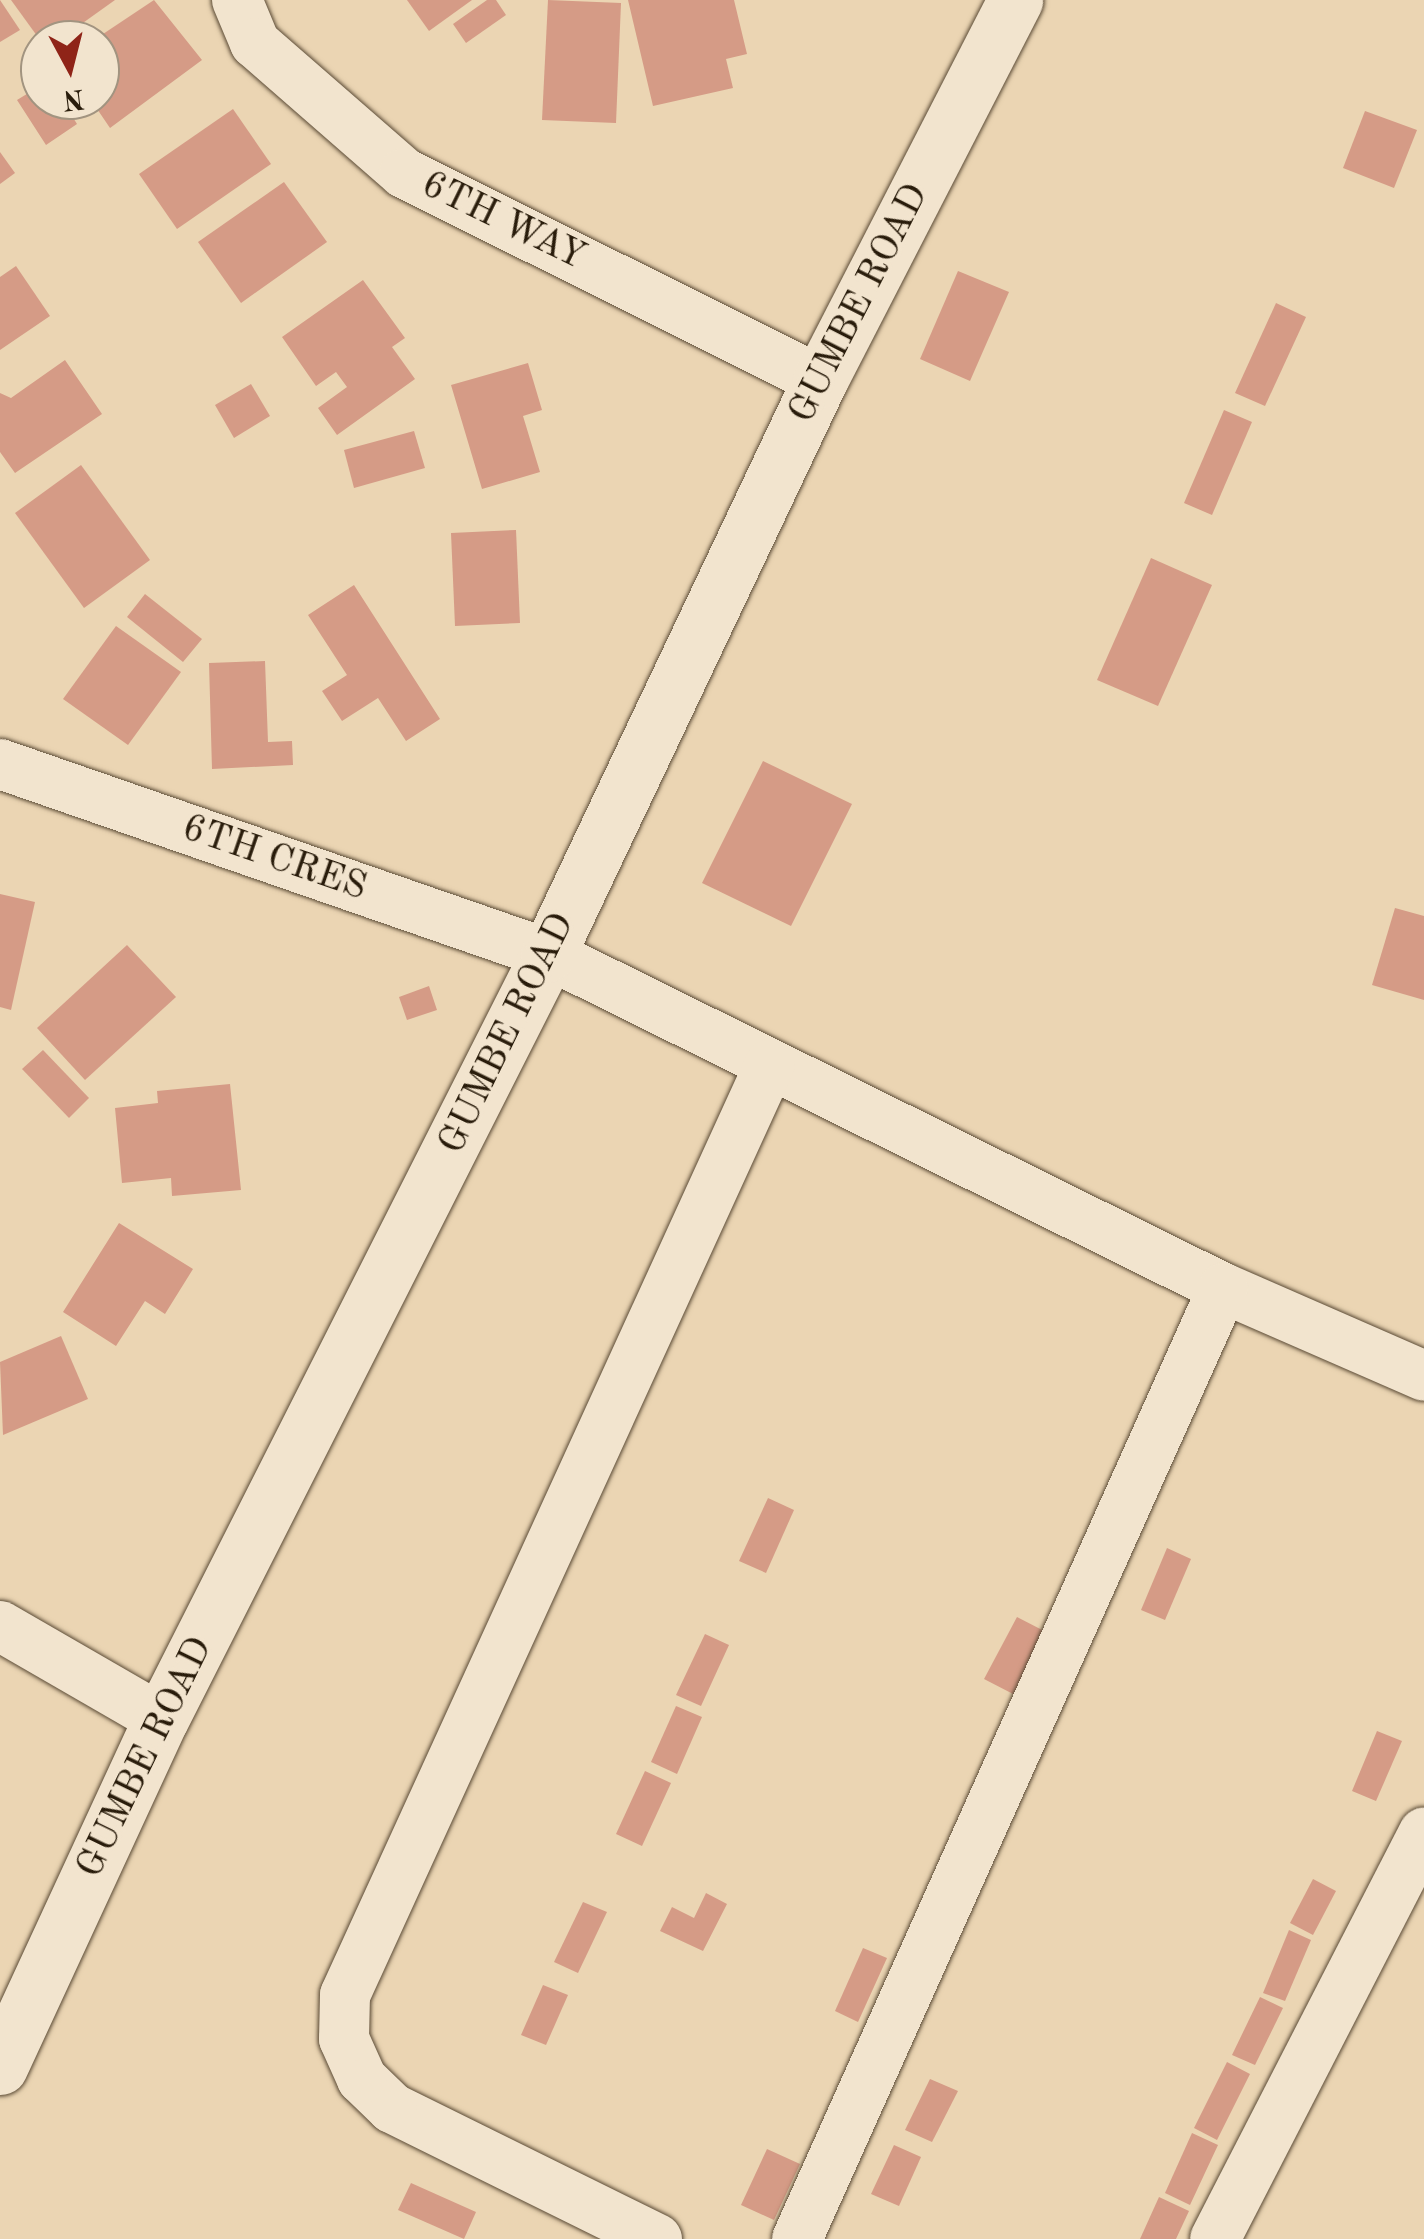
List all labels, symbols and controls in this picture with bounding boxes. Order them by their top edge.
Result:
north arrow [20,20,120,120]
text: N [61,83,86,113]
street label: 6TH WAY [413,163,593,281]
street label: GUMBE ROAD [780,177,940,431]
street label: 6TH CRES [176,806,372,912]
street label: GUMBE ROAD [430,906,586,1162]
street label: GUMBE ROAD [68,1630,224,1886]

